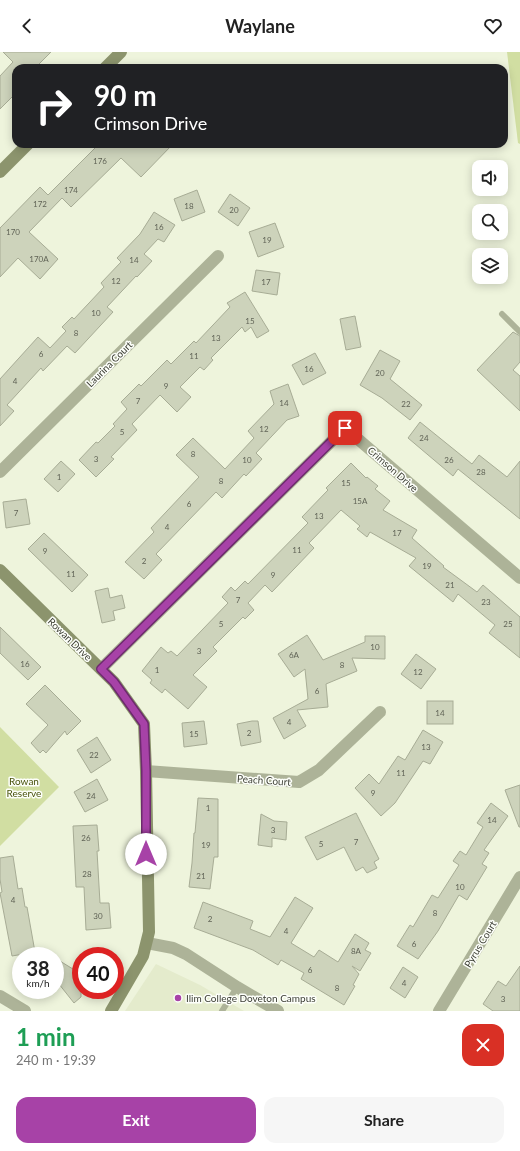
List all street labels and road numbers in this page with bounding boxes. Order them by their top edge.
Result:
street label: Laurina Court [84,338,135,389]
street label: Crimson Drive [365,444,421,494]
street label: Rowan Drive [46,615,94,663]
street label: Peach Court [237,772,292,788]
street label: Pyrus Court [461,918,499,970]

